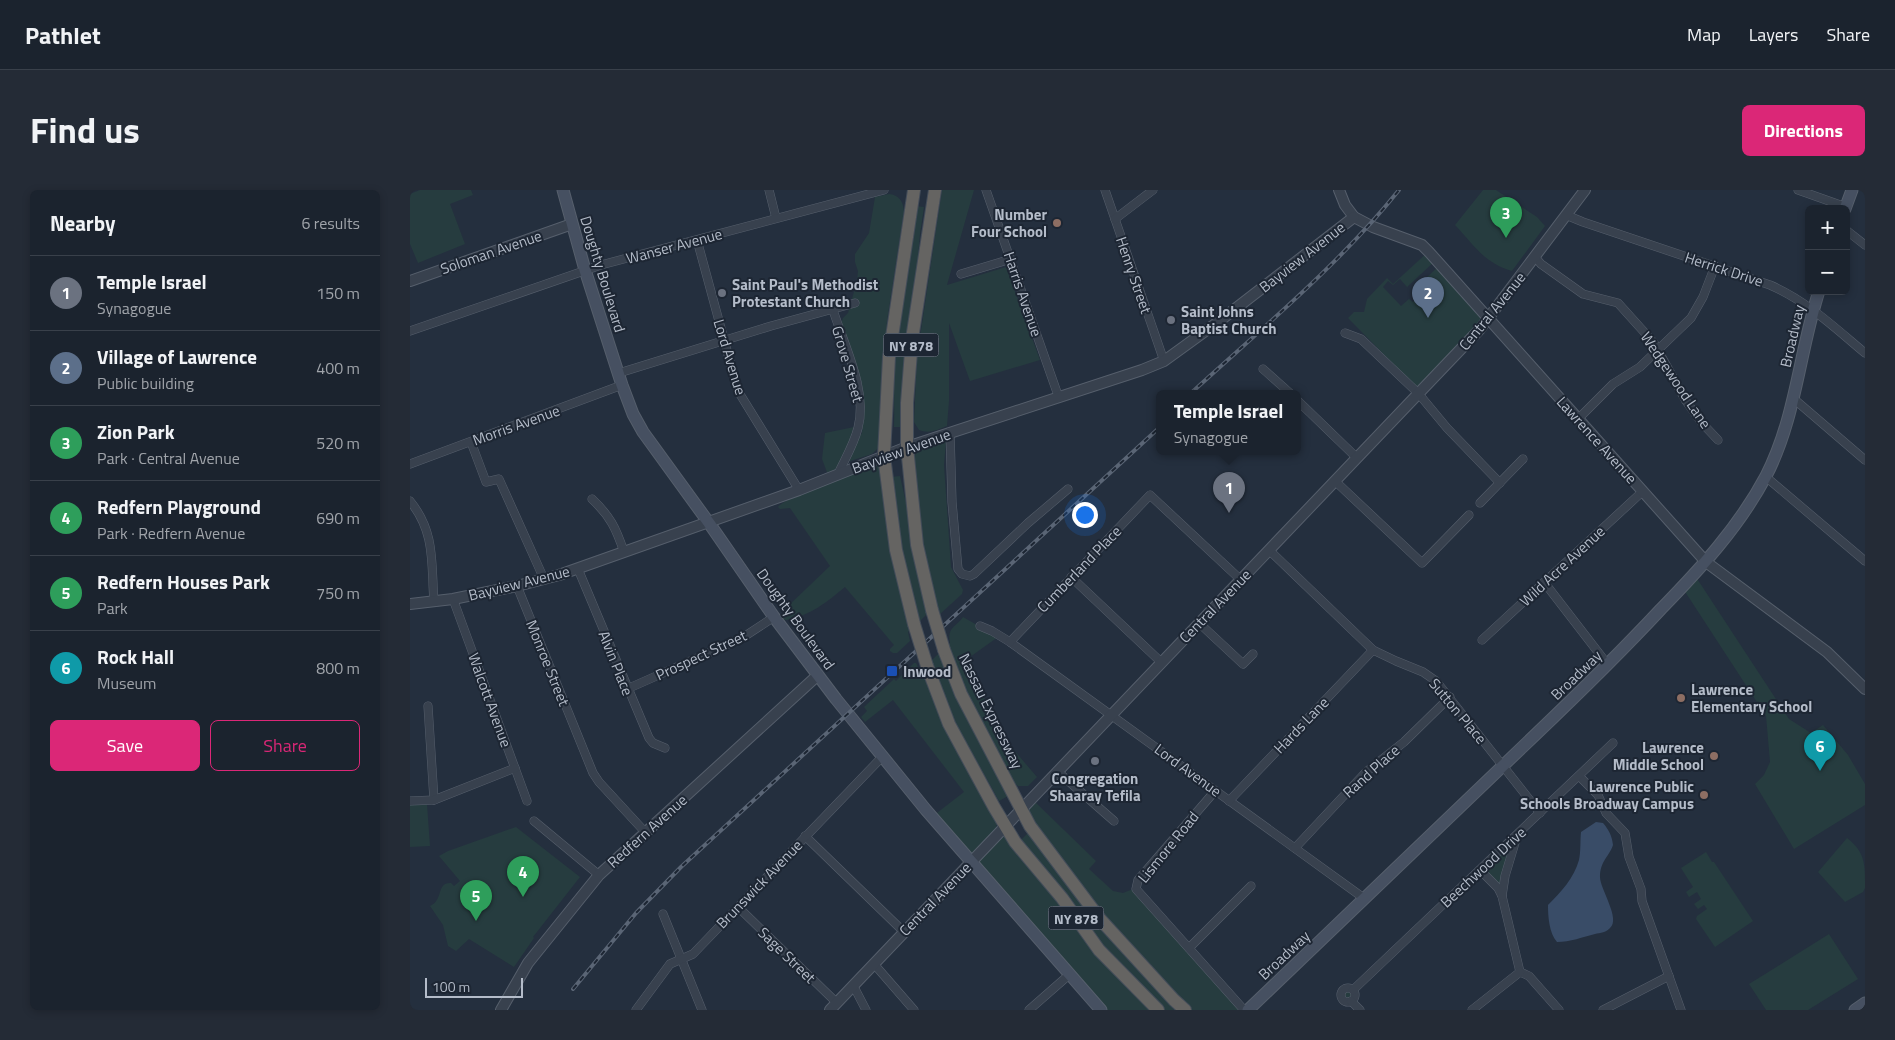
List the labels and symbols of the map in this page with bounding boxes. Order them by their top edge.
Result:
pin: 3 [1490,197,1522,238]
place label: Number Four School [971,203,1047,243]
street label: Doughty Boulevard [574,213,632,335]
street label: Bayview Avenue [1254,216,1350,298]
marker: Number Four School [1051,217,1063,229]
street label: Wanser Avenue [623,222,725,270]
street label: Soloman Avenue [437,224,545,280]
street label: Henry Street [1110,233,1158,317]
street label: Herrick Drive [1682,246,1766,292]
street label: Harris Avenue [998,248,1048,340]
street label: Central Avenue [1453,267,1531,355]
place label: Saint Paul's Methodist Protestant Church [732,273,879,313]
pin: 2 [1412,277,1444,318]
marker: Saint Paul's Methodist Protestant Church [716,287,728,299]
place label: Saint Johns Baptist Church [1181,300,1276,340]
street label: Broadway [1774,302,1810,370]
marker: Saint Johns Baptist Church [1165,314,1177,326]
street label: Lord Avenue [708,316,752,398]
street label: Grove Street [826,323,870,406]
street label: Wedgewood Lane [1635,327,1717,433]
road number: NY 878 [884,334,938,356]
street label: Lawrence Avenue [1551,391,1643,489]
street label: Morris Avenue [469,399,563,451]
street label: Bayview Avenue [848,422,954,480]
pin: 1 [1213,472,1245,513]
your location [1072,502,1098,528]
street label: Cumberland Place [1031,520,1127,618]
street label: Wild Acre Avenue [1514,520,1610,612]
street label: Bayview Avenue [466,559,572,607]
street label: Doughty Boulevard [751,563,841,675]
street label: Central Avenue [1174,564,1256,648]
street label: Monroe Street [520,616,576,710]
street label: Prospect Street [652,624,751,686]
street label: Alvin Place [593,627,639,699]
street label: Broadway [1545,645,1607,705]
street label: Nassau Expressway [953,649,1029,773]
street label: Walcott Avenue [462,650,518,750]
place label: Inwood [903,660,951,683]
marker: Inwood [885,664,899,678]
street label: Sutton Place [1424,673,1492,749]
place label: Lawrence Elementary School [1691,678,1812,718]
street label: Hards Lane [1268,691,1334,759]
marker: Lawrence Elementary School [1675,692,1687,704]
pin: 6 [1804,730,1836,771]
place label: Lawrence Middle School [1613,736,1704,776]
street label: Lord Avenue [1150,738,1226,802]
street label: Rand Place [1337,739,1405,803]
marker: Lawrence Middle School [1708,750,1720,762]
marker: Congregation Shaaray Tefila [1089,755,1101,767]
place label: Congregation Shaaray Tefila [1049,767,1141,807]
place label: Lawrence Public Schools Broadway Campus [1520,775,1694,815]
street label: Redfern Avenue [602,789,692,873]
marker: Lawrence Public Schools Broadway Campus [1698,789,1710,801]
street label: Lismore Road [1132,806,1204,888]
street label: Beechwood Drive [1435,821,1531,913]
street label: Brunswick Avenue [710,834,808,934]
pin: 4 [507,856,539,897]
street label: Central Avenue [894,857,976,941]
pin: 5 [460,880,492,921]
road number: NY 878 [1048,906,1104,930]
street label: Sage Street [753,921,822,989]
street label: Broadway [1253,925,1315,985]
scale bar [425,975,522,998]

